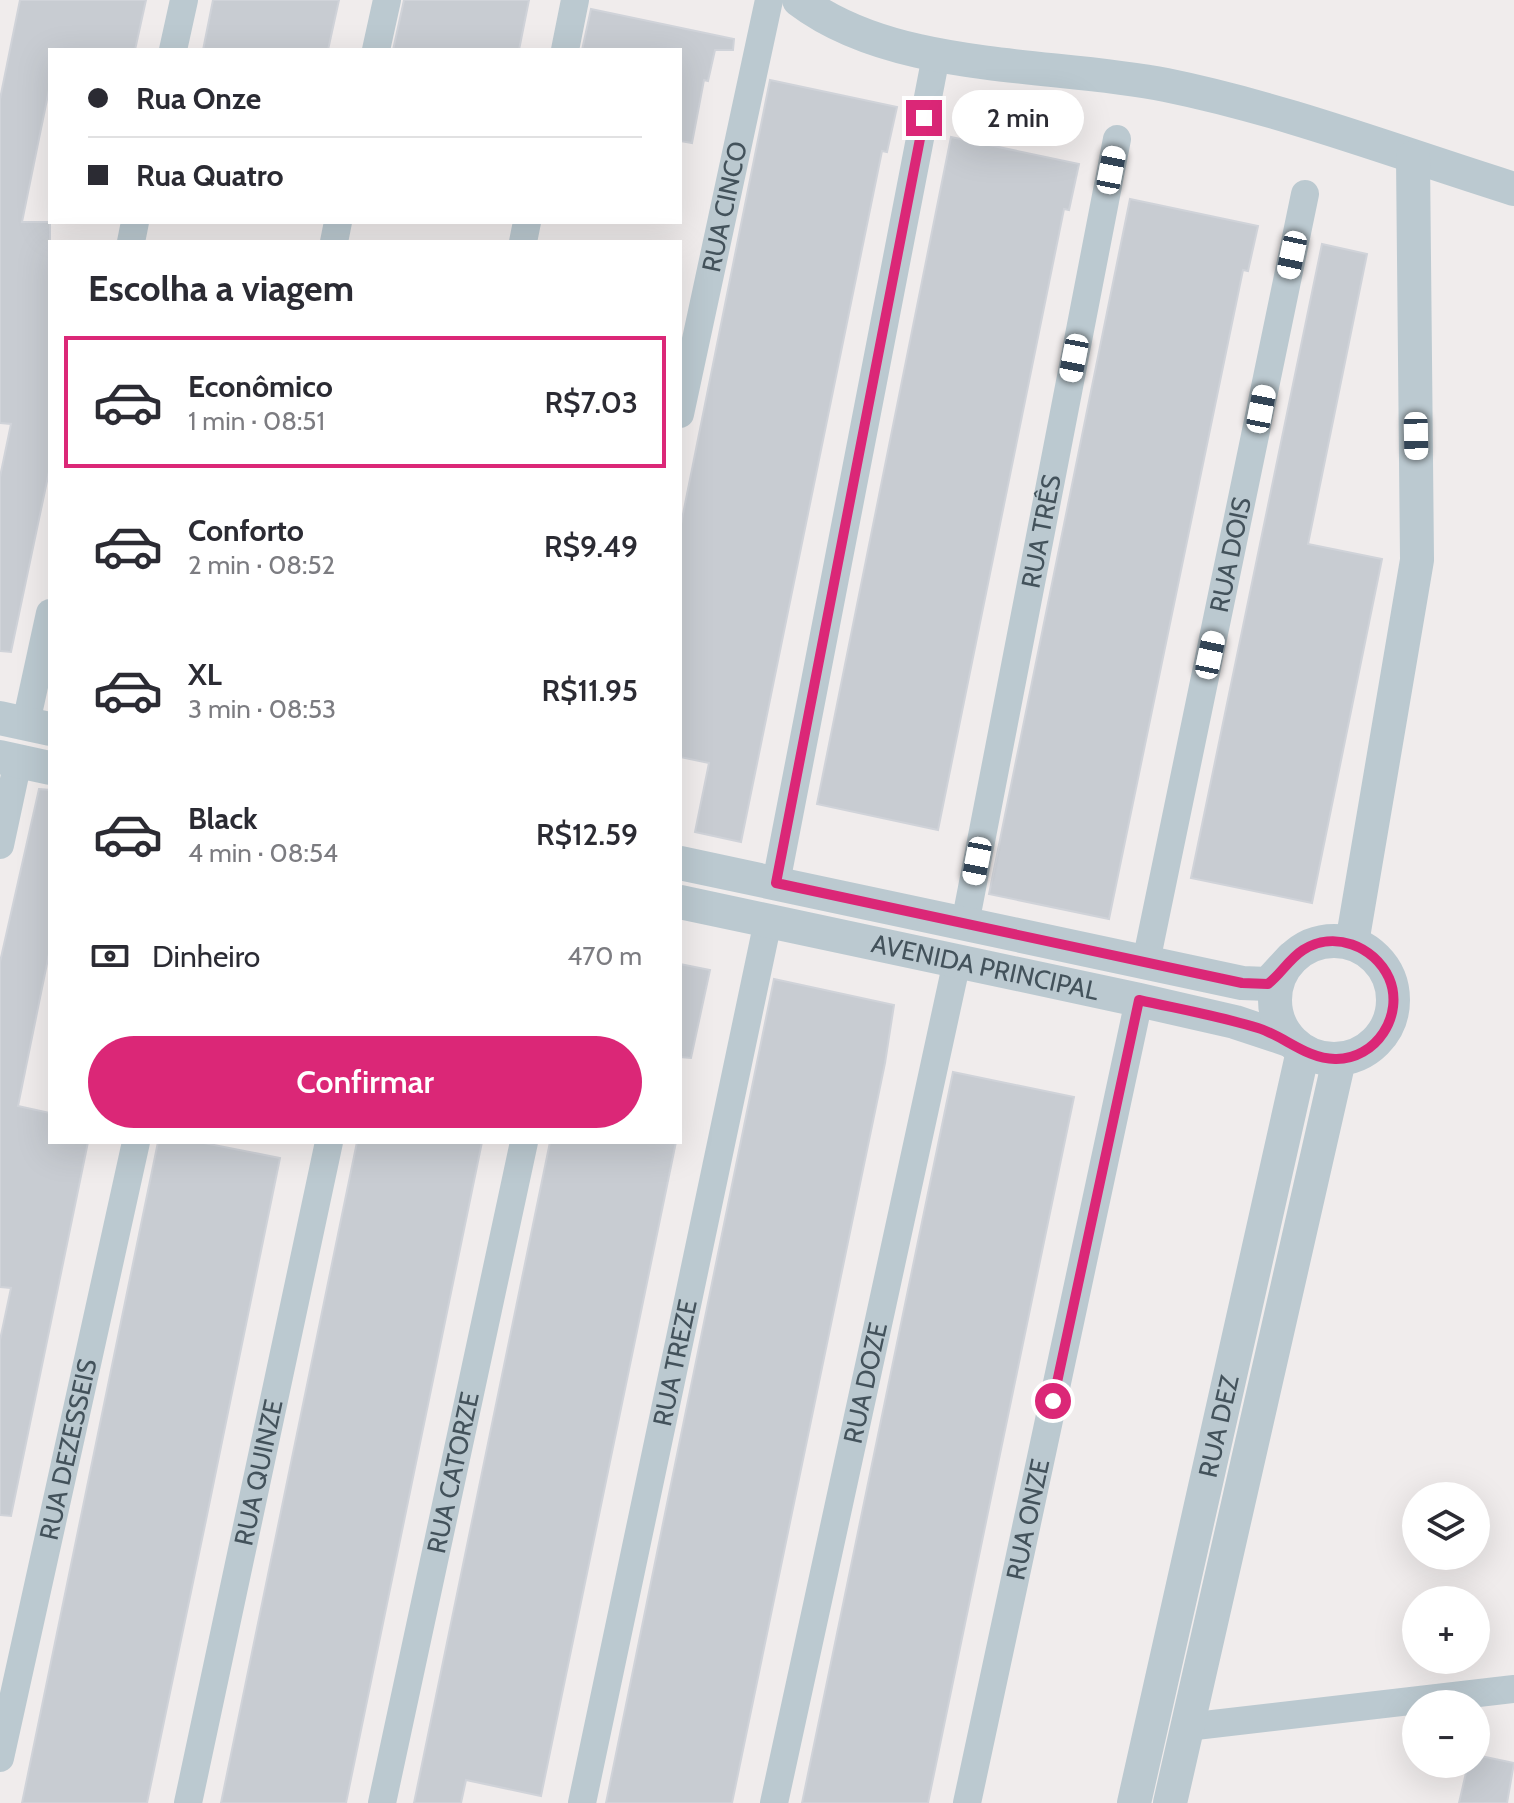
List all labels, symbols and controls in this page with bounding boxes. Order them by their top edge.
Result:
text: Rua Onze [136,80,261,117]
callout: 2 min [952,90,1084,146]
route end [906,100,942,136]
text: 2 min [987,102,1049,134]
street label: RUA CINCO [695,139,754,275]
car [1095,144,1127,196]
text: Rua Quatro [136,157,284,194]
car [1275,229,1309,281]
text: Escolha a viagem [88,266,354,310]
car [1058,332,1090,384]
icon: car [92,366,164,438]
text: Econômico [188,368,333,405]
car [1245,383,1277,435]
text: R$7.03 [544,384,638,421]
text: 1 min · 08:51 [188,405,325,437]
car [1404,412,1428,460]
street label: RUA TRÊS [1014,472,1068,591]
street label: RUA DOIS [1203,494,1258,615]
icon: car [92,510,164,582]
text: Conforto [188,512,304,549]
text: R$9.49 [544,528,638,565]
text: 2 min · 08:52 [188,549,335,581]
car [1193,629,1227,681]
icon: car [92,654,164,726]
text: XL [188,656,222,693]
text: R$11.95 [542,672,638,709]
text: 3 min · 08:53 [188,693,336,725]
icon: car [92,798,164,870]
text: Black [188,800,258,837]
text: R$12.59 [536,816,638,853]
car [961,835,993,887]
text: 4 min · 08:54 [188,837,338,869]
street label: AVENIDA PRINCIPAL [869,927,1102,1007]
icon: cash [88,934,132,978]
text: Dinheiro [152,938,260,975]
text: 470 m [567,940,642,972]
button: Confirmar [88,1036,642,1128]
street label: RUA TREZE [646,1296,704,1429]
street label: RUA DOZE [837,1319,894,1446]
street label: RUA DEZESSEIS [33,1356,104,1543]
street label: RUA DEZ [1192,1372,1246,1480]
route start [1035,1383,1071,1419]
street label: RUA CATORZE [420,1389,486,1556]
street label: RUA QUINZE [227,1396,290,1548]
street label: RUA ONZE [999,1456,1056,1583]
map controls [1402,1482,1490,1778]
button: layers [1402,1482,1490,1570]
button: + [1402,1586,1490,1674]
button: − [1402,1690,1490,1778]

